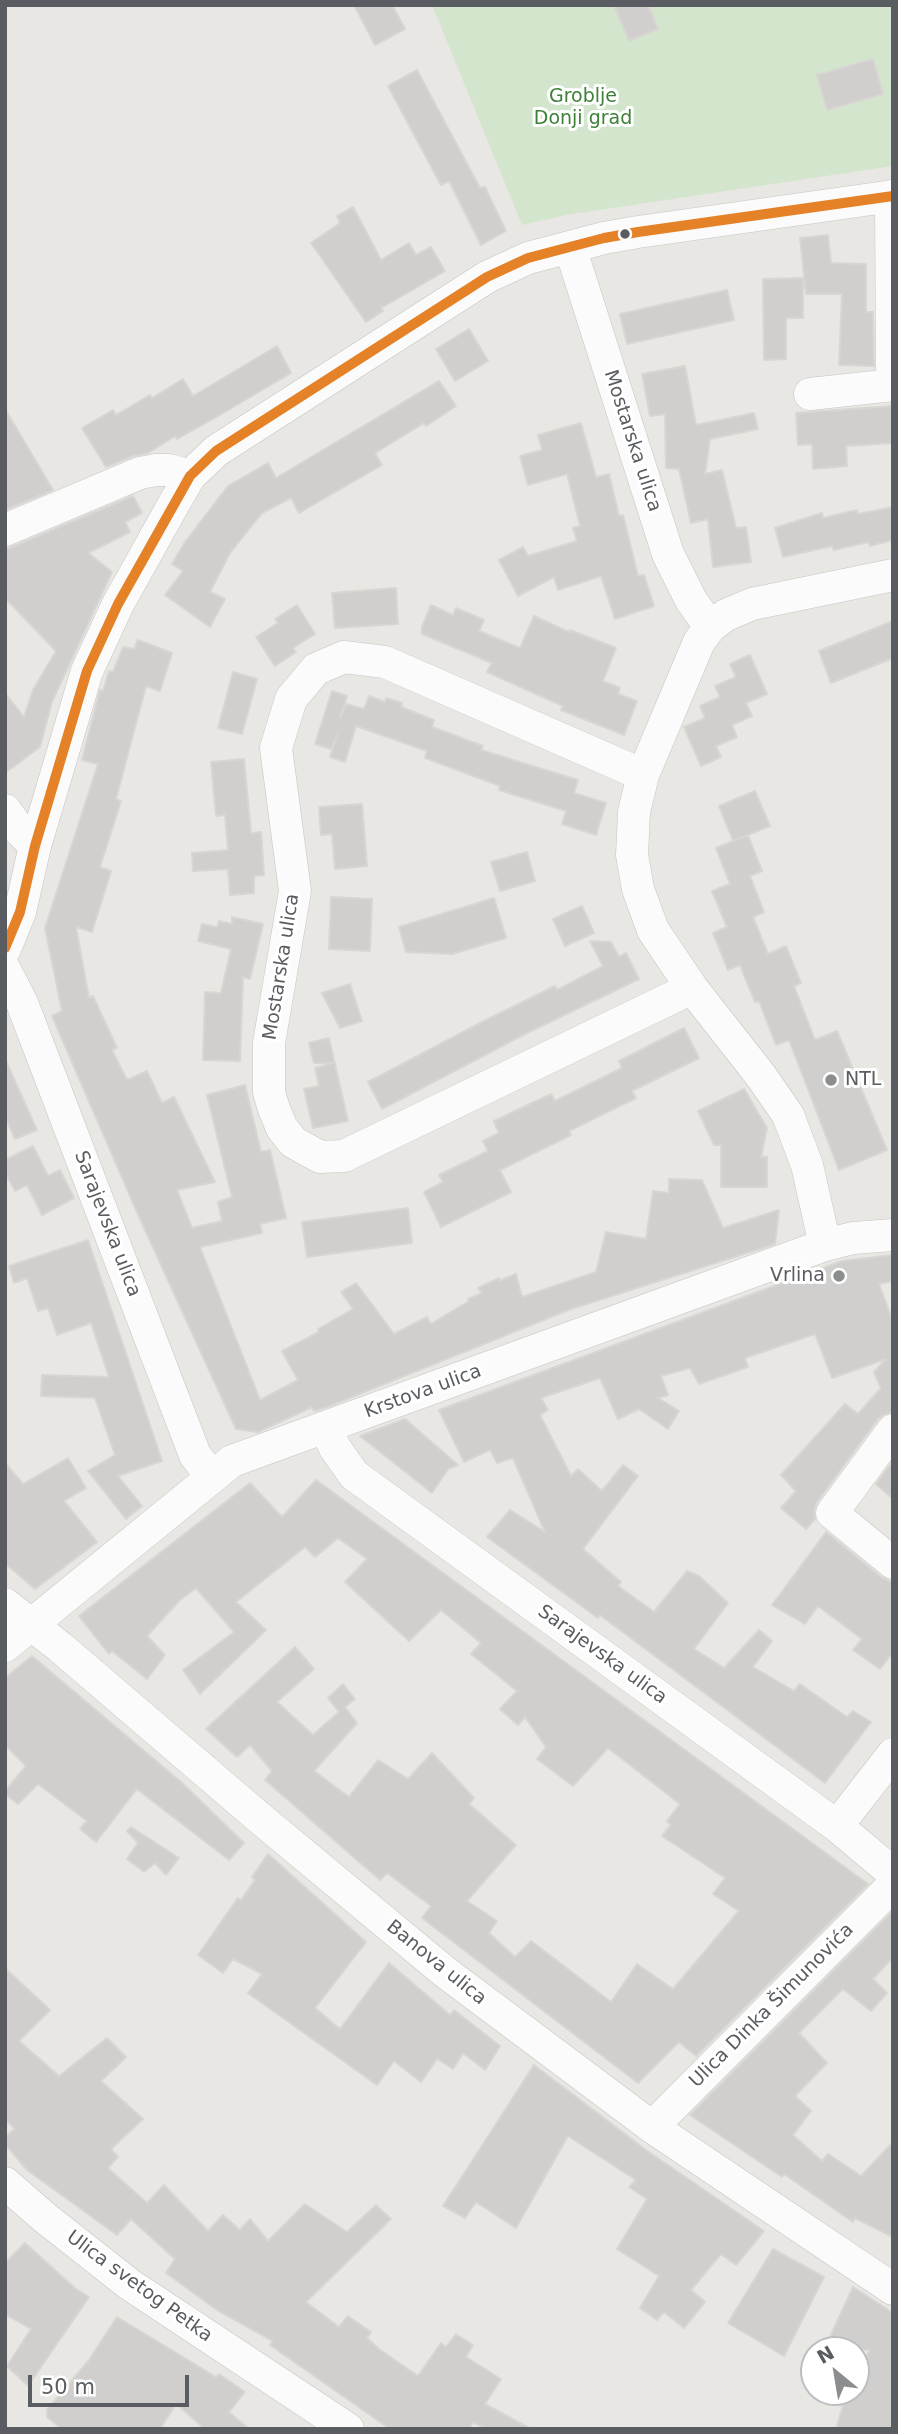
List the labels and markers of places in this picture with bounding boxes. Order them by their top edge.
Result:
unlabelled marker [618,227,632,241]
place label: NTL [845,1069,881,1091]
marker: NTL [823,1072,839,1088]
place label: Vrlina [770,1265,825,1287]
marker: Vrlina [831,1268,847,1284]

